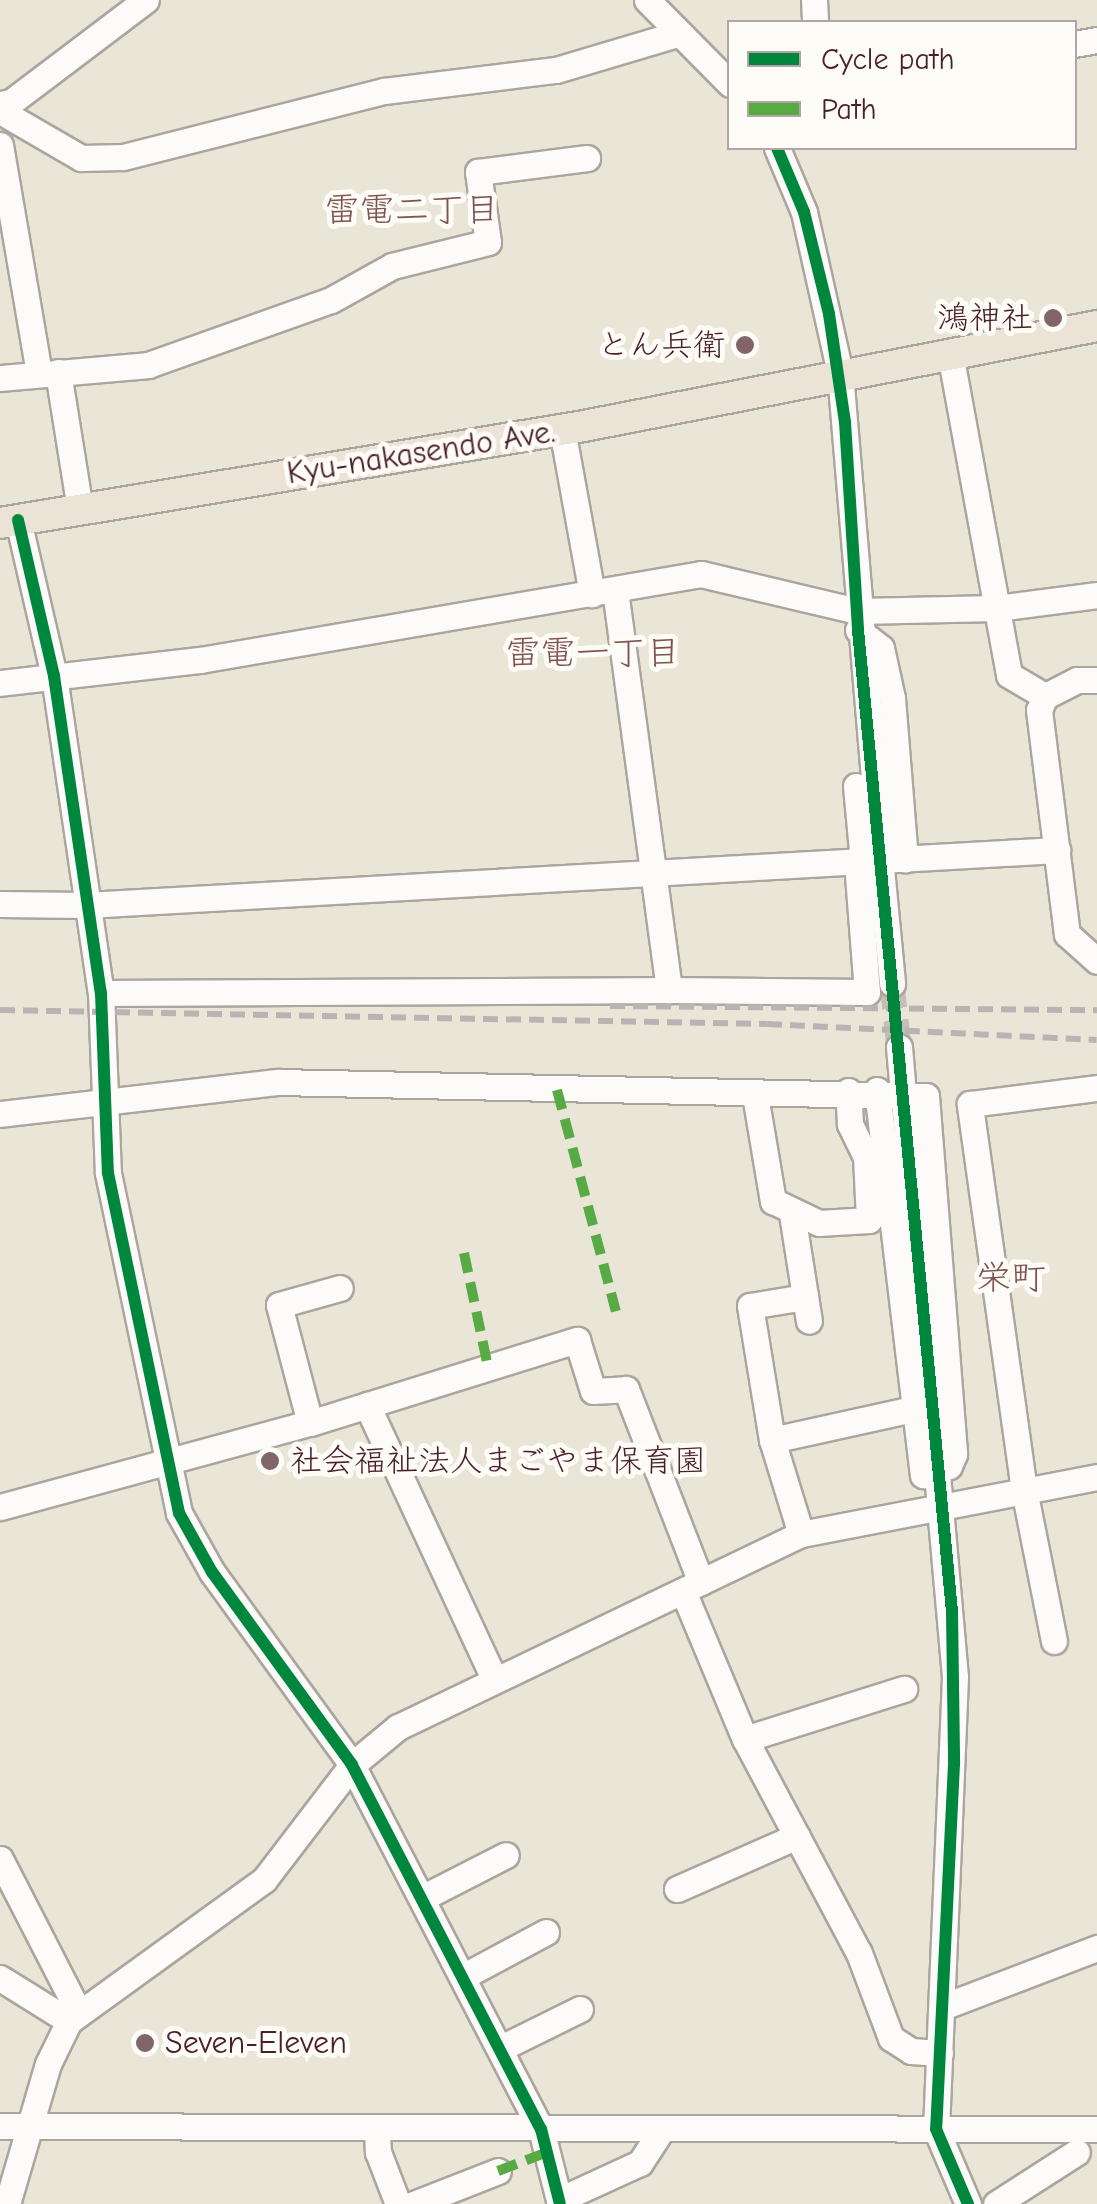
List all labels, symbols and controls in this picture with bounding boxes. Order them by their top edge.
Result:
legend [727,20,1077,150]
text: Cycle path [821,42,955,77]
text: Path [821,92,877,127]
district label: 雷電二丁目 [325,189,499,231]
place label: 鴻神社 [937,299,1033,337]
marker: 鴻神社 [1042,307,1064,329]
place label: とん兵衛 [597,326,725,364]
marker: とん兵衛 [734,334,756,356]
street label: Kyu-nakasendo Ave. [284,413,558,493]
district label: 雷電一丁目 [506,632,680,674]
district label: 栄町 [976,1257,1046,1299]
place label: 社会福祉法人まごやま保育園 [290,1442,706,1480]
marker: 社会福祉法人まごやま保育園 [259,1450,281,1472]
place label: Seven-Eleven [165,2024,347,2062]
marker: Seven-Eleven [134,2032,156,2054]

